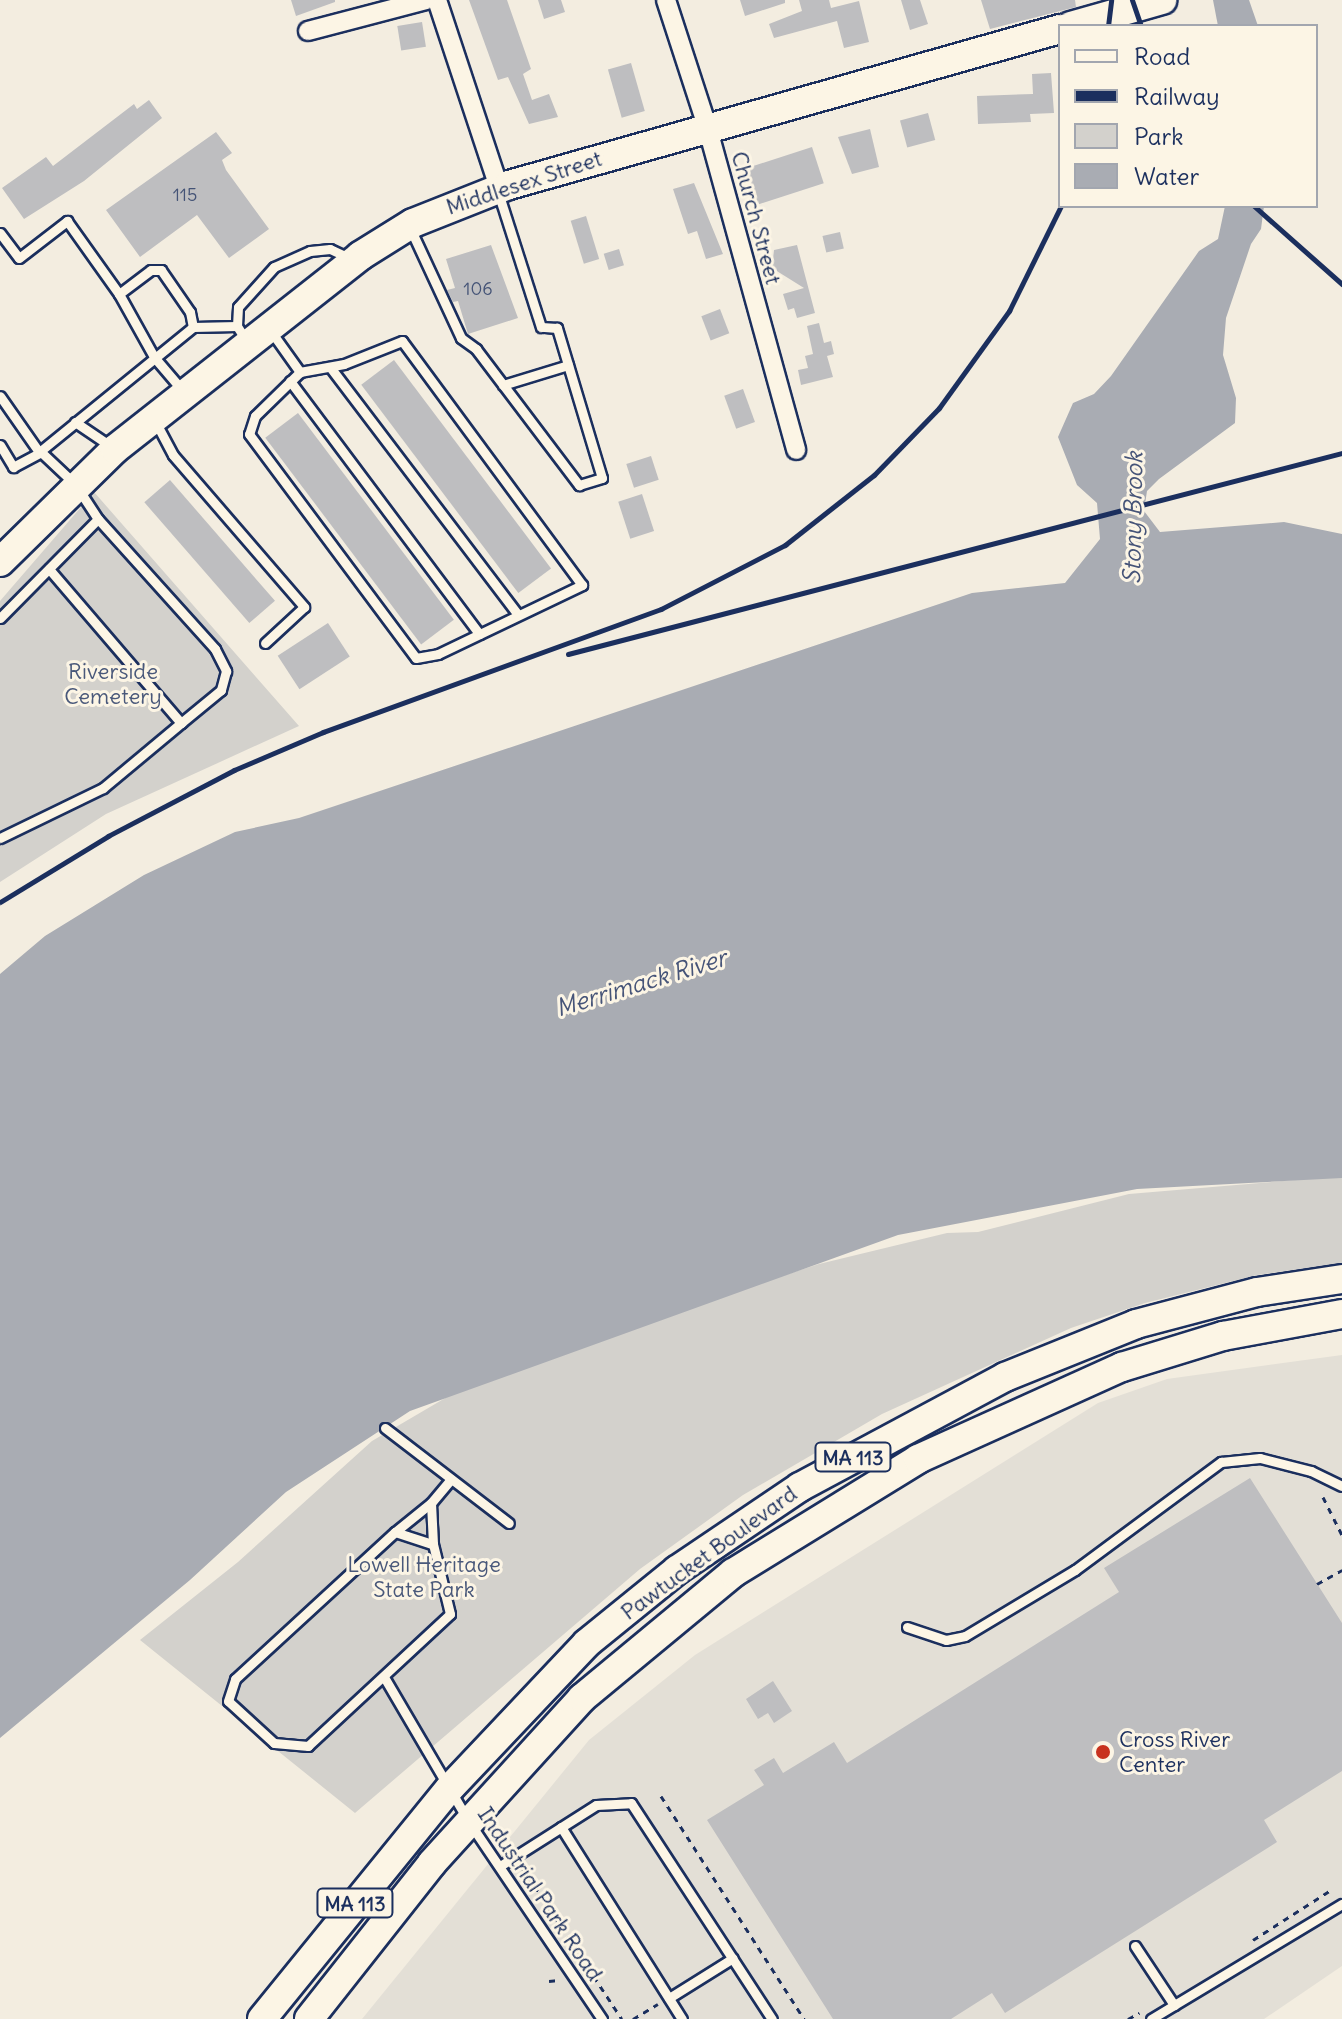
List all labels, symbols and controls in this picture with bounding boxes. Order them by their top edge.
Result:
legend [1058,24,1318,208]
text: Road [1134,41,1190,71]
text: Railway [1134,81,1220,111]
text: Park [1134,121,1184,151]
street label: Middlesex Street [443,145,605,221]
street label: Church Street [726,149,786,287]
text: Water [1134,161,1199,191]
house number: 115 [173,184,197,206]
house number: 106 [463,278,493,300]
water label: Stony Brook [1117,452,1149,584]
park label: Riverside Cemetery [64,658,162,710]
water label: Merrimack River [552,943,730,1023]
road number: MA 113 [813,1441,893,1473]
street label: Pawtucket Boulevard [616,1480,802,1626]
park label: Lowell Heritage State Park [347,1551,501,1602]
place label: Cross River Center [1119,1726,1230,1778]
marker: Cross River Center [1094,1743,1112,1761]
street label: Industrial Park Road [472,1802,608,1986]
road number: MA 113 [315,1887,395,1919]

